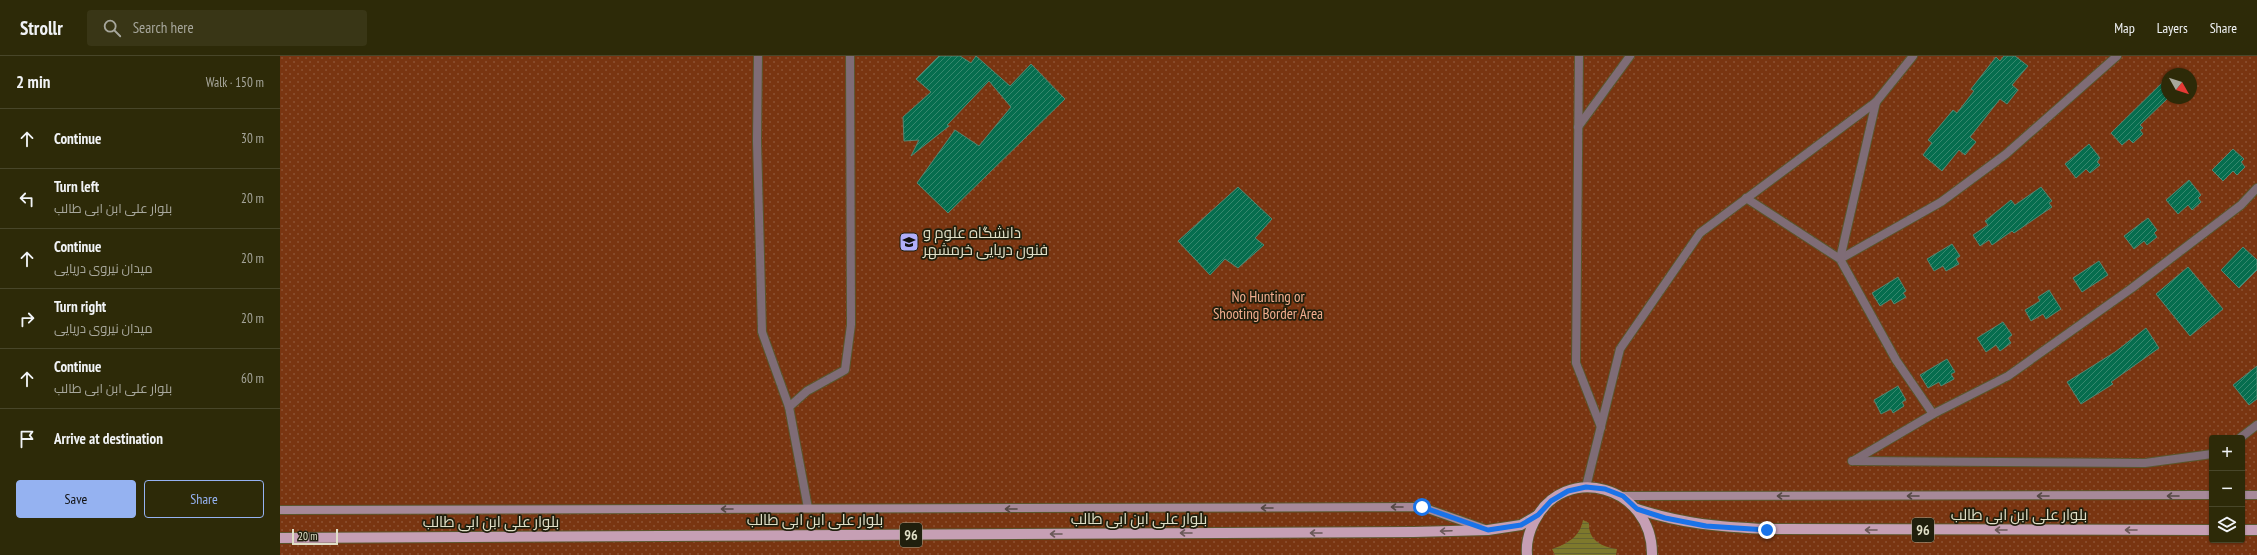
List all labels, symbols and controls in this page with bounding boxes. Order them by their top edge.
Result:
search box [87,10,367,46]
text: Strollr [20,16,63,40]
icon: search [101,17,123,39]
text: Search here [133,18,194,37]
text: Map [2114,19,2135,37]
text: Layers [2157,19,2188,37]
text: Share [2210,19,2237,37]
north arrow [2161,68,2197,104]
text: 2 min [16,71,50,93]
text: Walk · 150 m [206,74,264,91]
icon: ahead [16,128,38,150]
text: Continue [54,129,101,148]
text: 30 m [241,130,264,147]
text: Turn left [54,177,99,196]
icon: left [16,188,38,210]
text: 20 m [241,190,264,207]
text: بلوار علی ابن ابی طالب [54,200,172,217]
place label: دانشگاه علوم و فنون دریایی خرمشهر [922,223,1048,260]
school or university icon: دانشگاه علوم و فنون دریایی خرمشهر [898,231,920,253]
text: Continue [54,237,101,256]
icon: ahead [16,248,38,270]
text: 20 m [241,250,264,267]
text: میدان نیروی دریایی [54,260,153,277]
park label: No Hunting or Shooting Border Area [1213,287,1323,323]
text: Turn right [54,297,106,316]
icon: right [16,308,38,330]
text: 20 m [241,310,264,327]
text: میدان نیروی دریایی [54,320,153,337]
text: Continue [54,357,101,376]
icon: ahead [16,368,38,390]
text: 60 m [241,370,264,387]
text: بلوار علی ابن ابی طالب [54,380,172,397]
icon: arrive [16,428,38,450]
text: Arrive at destination [54,429,163,448]
map controls [2209,435,2245,543]
button: + [2209,435,2245,471]
button: − [2209,471,2245,507]
button: Save [16,480,136,518]
button: Share [144,480,264,518]
one-way arrow [1777,492,1790,500]
one-way arrow [1907,492,1920,500]
one-way arrow [2037,492,2050,500]
one-way arrow [2167,492,2180,500]
route start [1413,498,1431,516]
one-way arrow [1391,503,1404,511]
one-way arrow [1261,504,1274,512]
one-way arrow [721,505,734,513]
one-way arrow [1005,505,1018,513]
street label: بلوار علی ابن ابی طالب [1951,505,2087,525]
button: layers [2209,507,2245,543]
street label: بلوار علی ابن ابی طالب [1071,509,1207,529]
street label: بلوار علی ابن ابی طالب [747,510,883,530]
street label: بلوار علی ابن ابی طالب [423,512,559,532]
road number: 96 [1912,518,1934,542]
route end [1758,521,1776,539]
road number: 96 [900,523,922,547]
one-way arrow [1865,526,1878,534]
one-way arrow [1995,526,2008,534]
one-way arrow [2125,526,2138,534]
scale bar [292,527,338,546]
one-way arrow [1440,527,1453,535]
text: 20 m [298,529,317,543]
one-way arrow [1180,529,1193,537]
one-way arrow [1310,529,1323,537]
one-way arrow [1050,530,1063,538]

